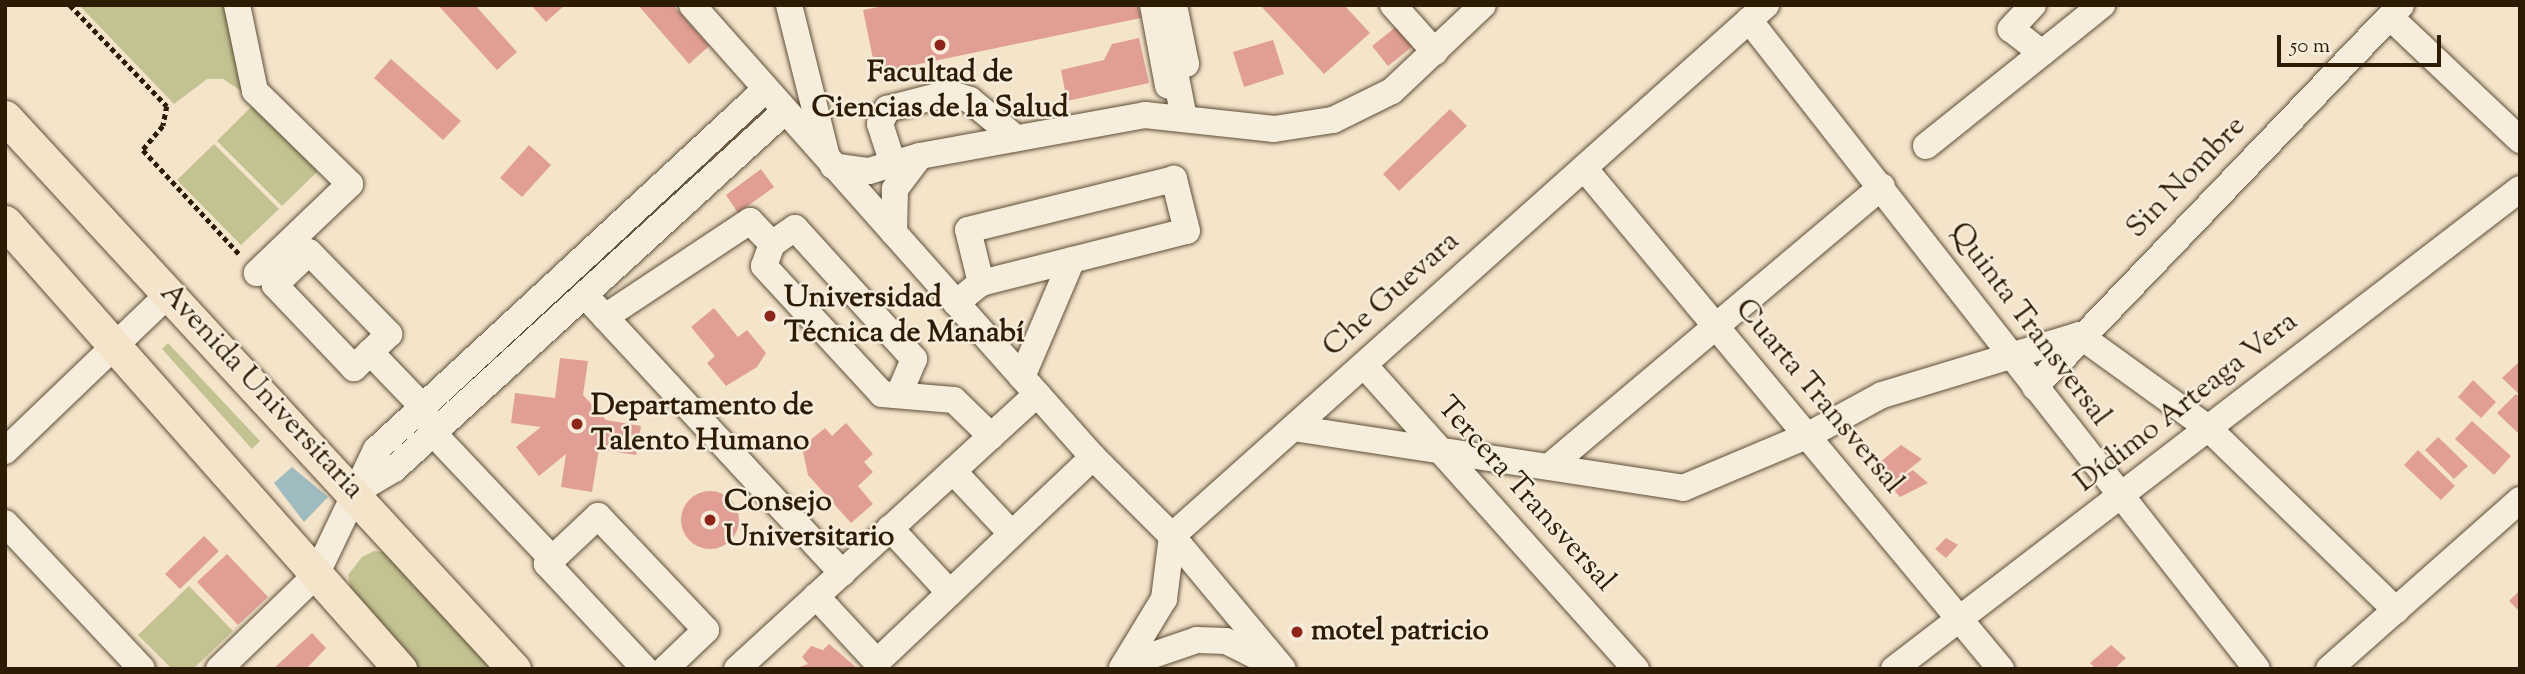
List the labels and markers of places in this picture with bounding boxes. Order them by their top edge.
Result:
marker: Facultad de Ciencias de la Salud [932,37,948,53]
place label: Facultad de Ciencias de la Salud [811,56,1069,126]
place label: Universidad Técnica de Manabí [784,281,1024,352]
marker: Universidad Técnica de Manabí [762,308,778,324]
place label: Departamento de Talento Humano [591,389,813,460]
marker: Departamento de Talento Humano [569,416,585,432]
place label: Consejo Universitario [724,485,894,556]
marker: Consejo Universitario [702,512,718,528]
place label: motel patricio [1311,614,1489,650]
marker: motel patricio [1289,624,1305,640]

